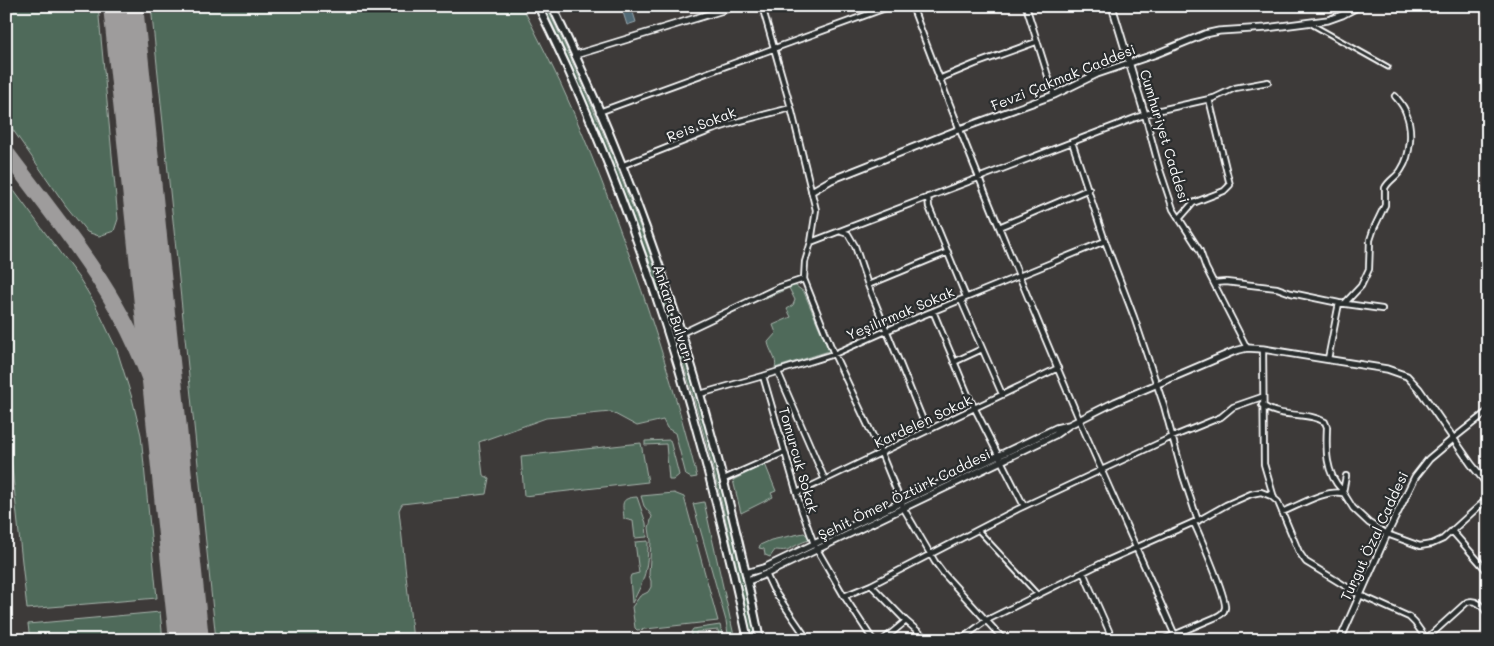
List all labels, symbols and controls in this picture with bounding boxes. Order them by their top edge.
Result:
street label: Fevzi Çakmak Caddesi [988,39,1138,115]
street label: Cumhuriyet Caddesi [1136,67,1194,205]
street label: Reis Sokak [664,102,738,146]
street label: Ankara Bulvarı [649,262,699,364]
street label: Yeşilırmak Sokak [843,282,957,344]
street label: Kardelen Sokak [871,390,975,452]
street label: Tomurcuk Sokak [775,405,823,515]
street label: Şehit Ömer Öztürk Caddesi [815,444,993,544]
street label: Turgut Özal Caddesi [1336,468,1412,604]

